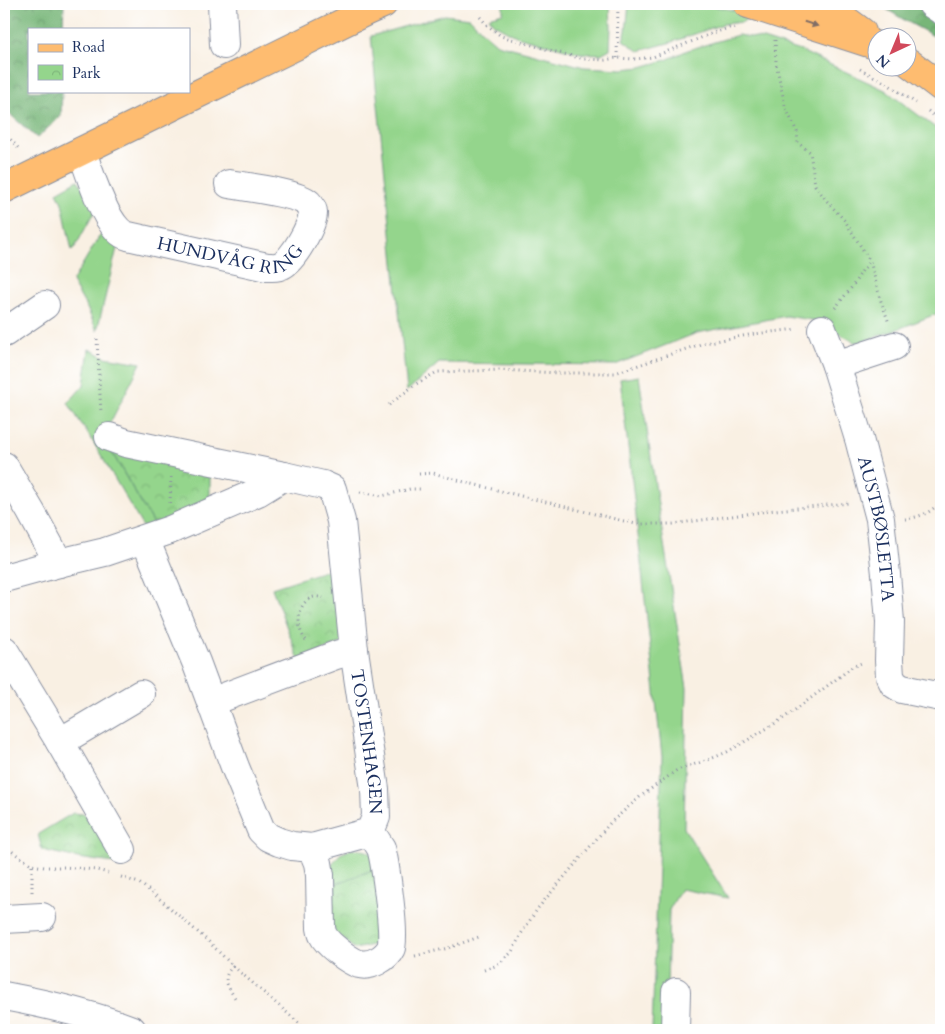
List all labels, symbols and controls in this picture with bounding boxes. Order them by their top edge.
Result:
one-way arrow [803,21,818,29]
legend [28,28,190,92]
north arrow [868,28,918,78]
text: Road [72,37,105,57]
text: N [872,50,894,72]
text: Park [72,63,101,83]
street label: HUNDVÅG RING [149,228,303,252]
text: HUNDVÅG RING [155,231,310,281]
street label: AUSTBØSLETTA [851,453,900,603]
street label: TOSTENHAGEN [344,668,388,815]

